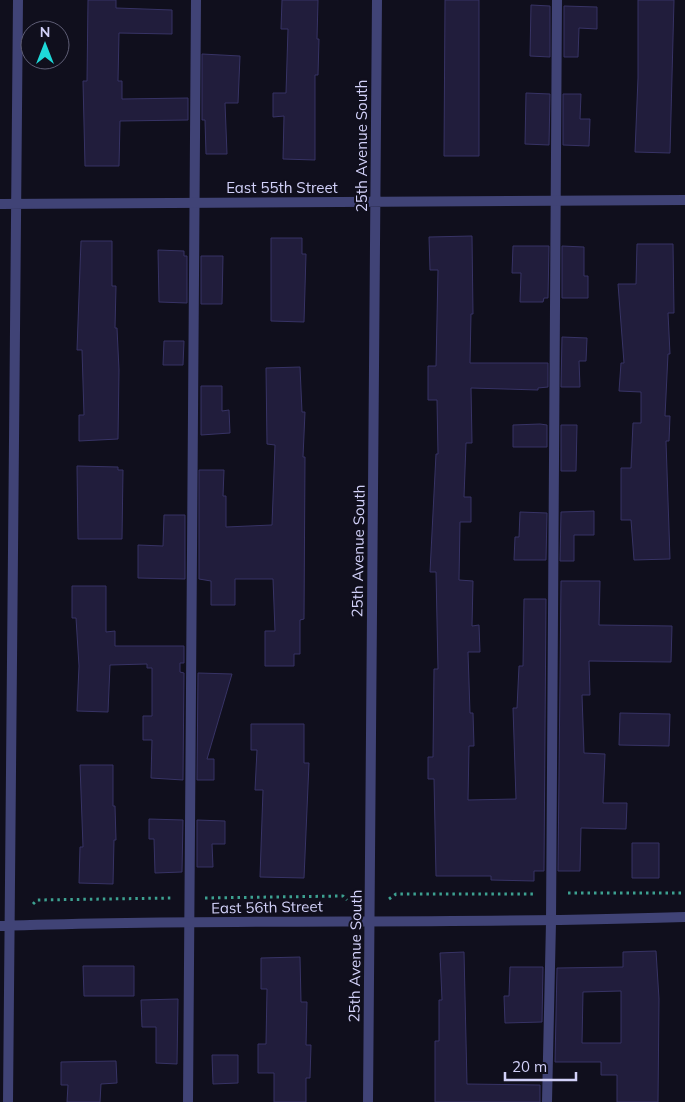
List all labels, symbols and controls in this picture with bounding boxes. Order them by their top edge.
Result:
north arrow [20,20,70,70]
text: N [40,23,50,41]
street label: 25th Avenue South [352,80,371,212]
street label: East 55th Street [226,178,338,197]
street label: 25th Avenue South [347,484,369,618]
street label: 25th Avenue South [344,889,366,1023]
street label: East 56th Street [211,897,323,917]
scale bar [505,1050,576,1082]
text: 20 m [512,1057,547,1076]

